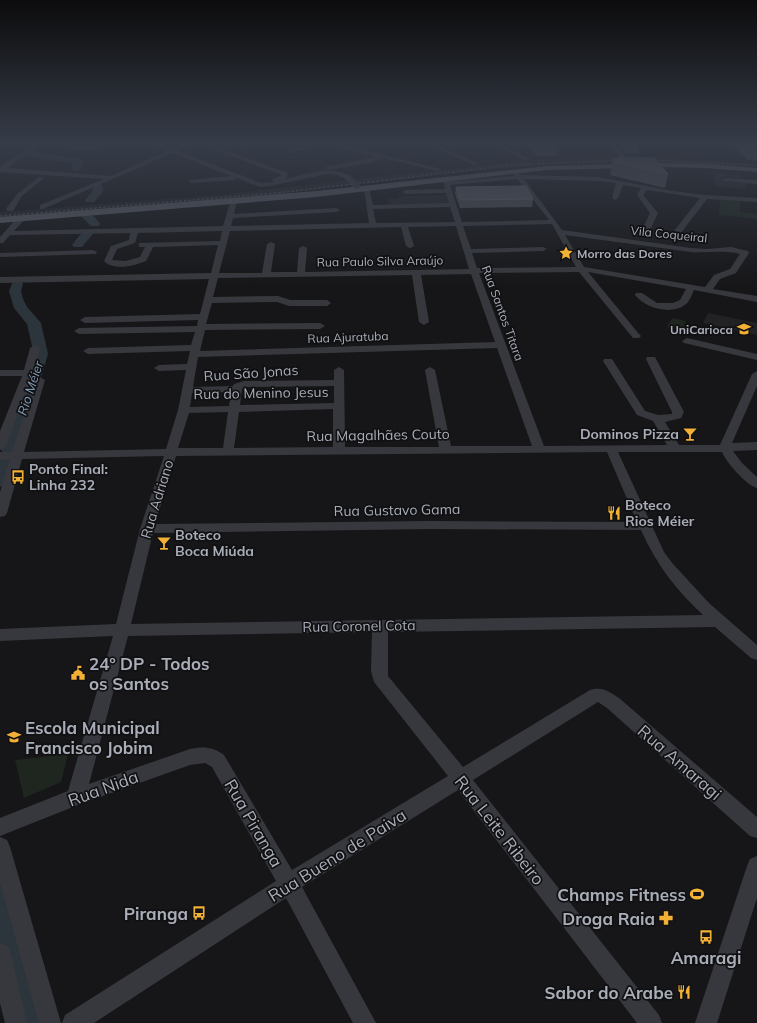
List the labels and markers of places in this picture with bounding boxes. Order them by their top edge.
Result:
place icon: Morro das Dores [558,245,574,261]
place label: Morro das Dores [577,246,672,261]
school or university icon: UniCarioca [736,321,752,337]
place label: UniCarioca [670,322,733,337]
place label: Dominos Pizza [580,425,679,443]
bar icon: Dominos Pizza [682,426,698,442]
place label: Ponto Final: Linha 232 [29,460,108,494]
bus stop icon: Ponto Final: Linha 232 [10,469,26,485]
place label: Boteco Rios Méier [625,496,695,530]
restaurant icon: Boteco Rios Méier [606,505,622,521]
place label: Boteco Boca Miúda [175,526,254,560]
bar icon: Boteco Boca Miúda [156,535,172,551]
place label: 24º DP - Todos os Santos [89,653,210,694]
public building icon: 24º DP - Todos os Santos [70,665,86,681]
place label: Escola Municipal Francisco Jobim [25,717,160,758]
school or university icon: Escola Municipal Francisco Jobim [6,729,22,745]
place label: Champs Fitness [557,884,686,905]
sports icon: Champs Fitness [689,886,705,902]
place label: Piranga [124,903,188,924]
bus stop icon: Piranga [191,905,207,921]
place label: Droga Raia [562,908,655,929]
pharmacy icon: Droga Raia [658,910,674,926]
bus stop icon: Amaragi [698,929,714,945]
place label: Amaragi [671,947,741,968]
place label: Sabor do Arabe [545,982,673,1003]
restaurant icon: Sabor do Arabe [676,984,692,1000]

